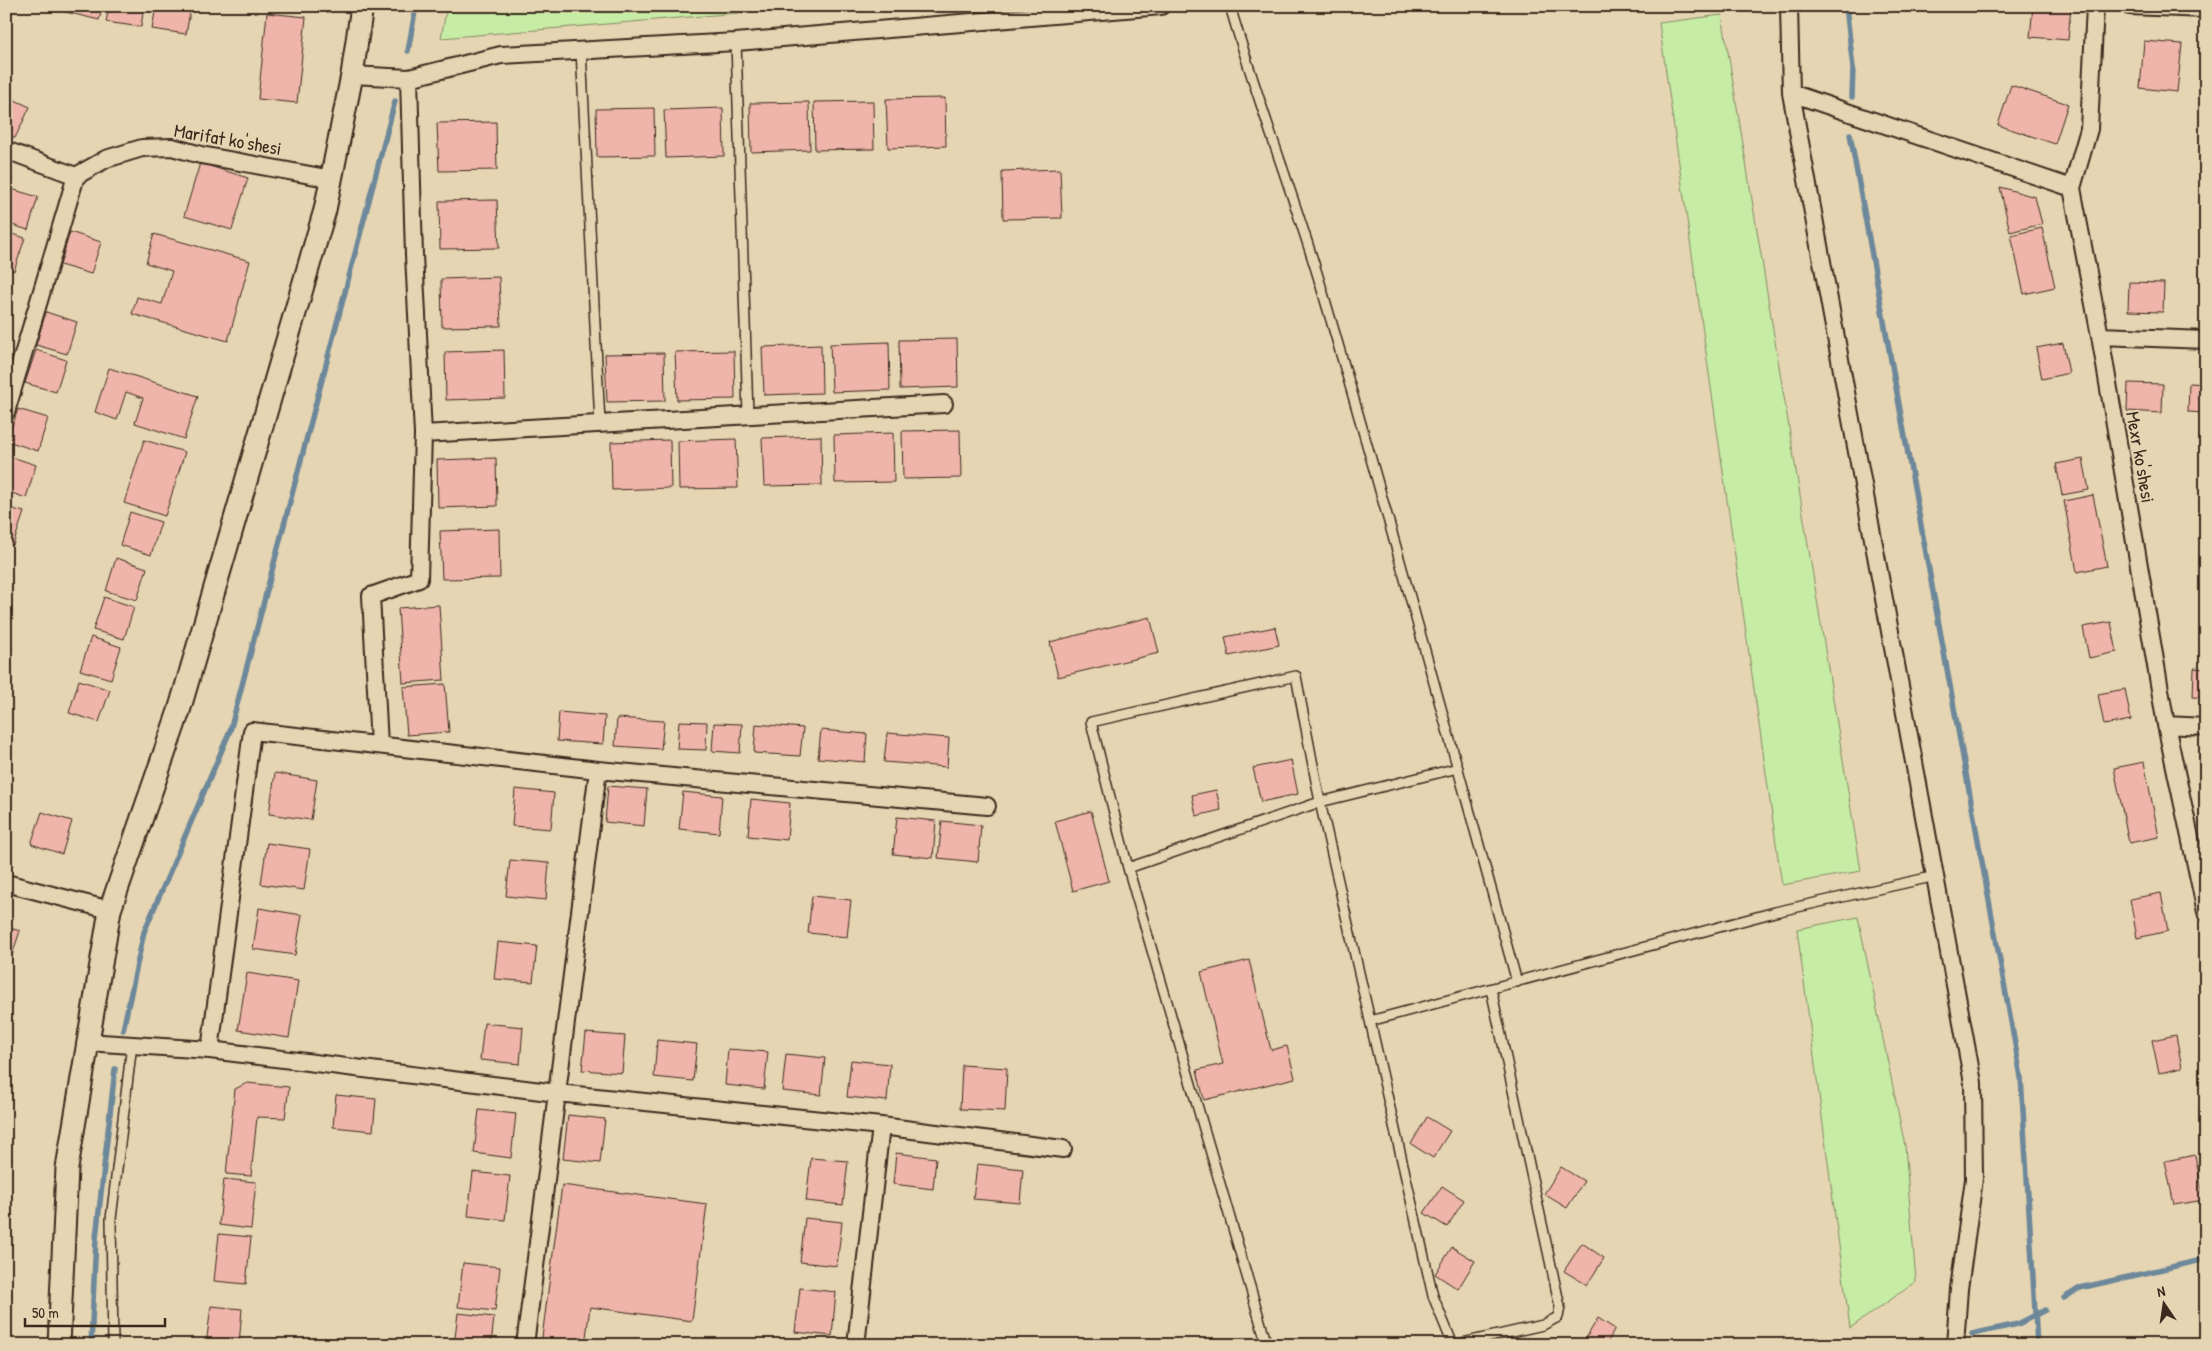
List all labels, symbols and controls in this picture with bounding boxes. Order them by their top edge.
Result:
street label: Marifat ko'shesi [172,117,284,161]
street label: Mexr ko'shesi [2120,409,2162,505]
north arrow [2140,1278,2190,1328]
text: N [2155,1281,2167,1301]
scale bar [25,1296,165,1328]
text: 50 m [32,1302,59,1323]

